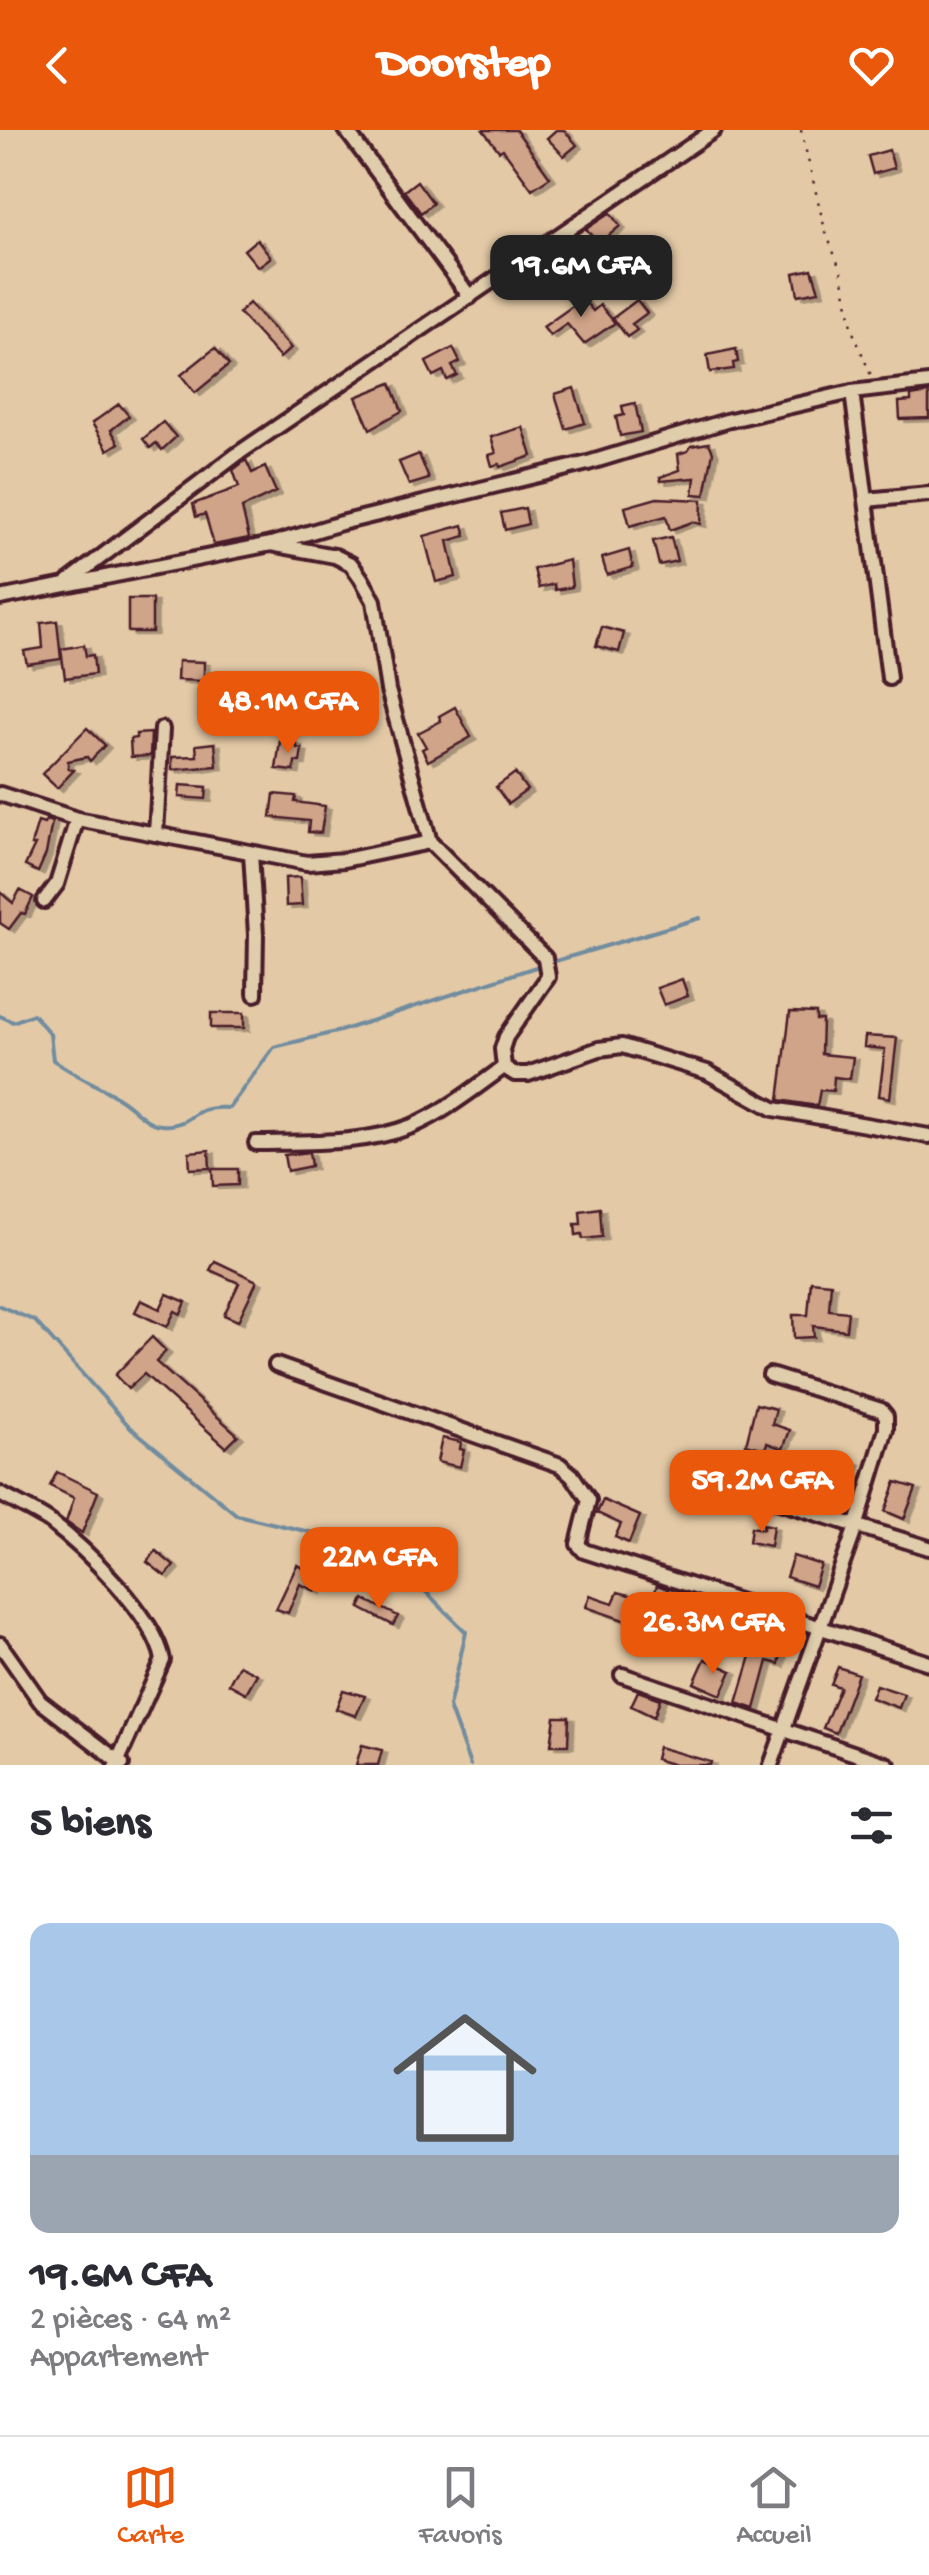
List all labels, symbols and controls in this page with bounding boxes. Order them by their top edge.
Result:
icon: back [30,38,85,93]
icon: heart [844,38,899,93]
text: Doorstep [378,39,551,92]
pin: 19.6M CFA [467,235,695,320]
text: 19.6M CFA [512,248,650,286]
pin: 48.1M CFA [174,671,402,756]
text: 48.1M CFA [219,684,357,722]
pin: 59.2M CFA [648,1450,876,1535]
text: 59.2M CFA [692,1463,832,1501]
pin: 22M CFA [287,1527,471,1612]
text: 22M CFA [322,1540,436,1578]
pin: 26.3M CFA [599,1592,827,1677]
text: 26.3M CFA [643,1605,783,1643]
icon: filters [844,1798,899,1853]
text: 5 biens [30,1801,150,1850]
icon: home [375,1988,555,2168]
text: 19.6M CFA [30,2253,211,2302]
text: 2 pièces · 64 m² [30,2302,231,2340]
text: Appartement [30,2340,207,2378]
tab: Carte [117,2460,184,2553]
tab: Favoris [419,2460,502,2553]
tab: Accueil [736,2460,812,2553]

